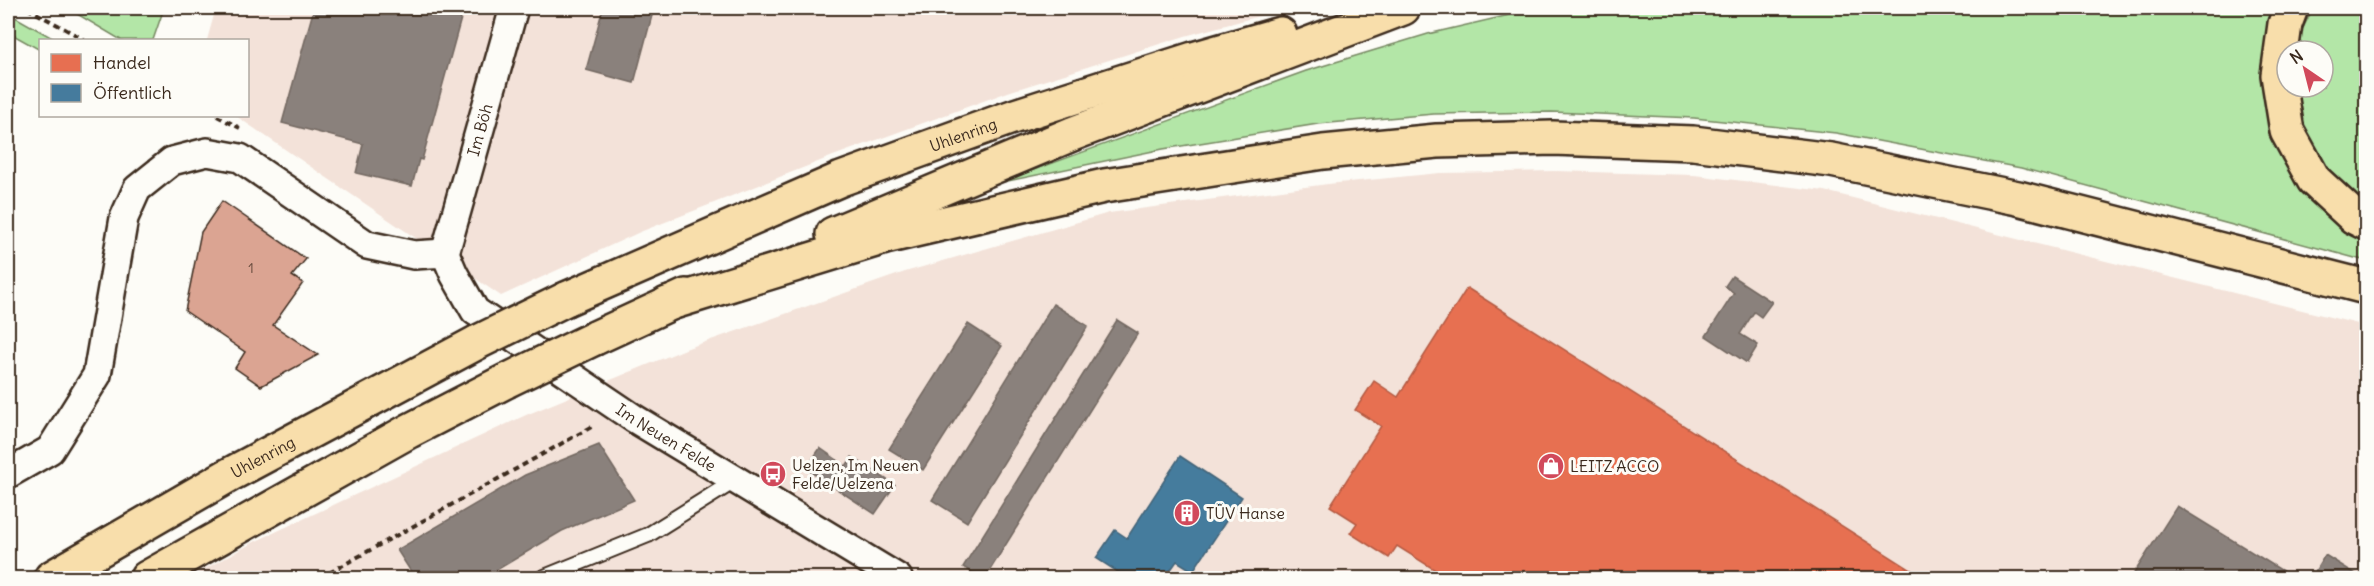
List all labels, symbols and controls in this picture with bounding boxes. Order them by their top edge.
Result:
legend [39,39,249,117]
north arrow [2275,39,2335,99]
text: N [2286,45,2307,68]
text: Handel [93,51,151,74]
text: Öffentlich [93,81,172,104]
street label: Im Böh [463,101,497,158]
street label: Uhlenring [927,113,999,156]
house number: 1 [248,259,254,277]
street label: Im Neuen Felde [612,399,720,476]
street label: Uhlenring [227,432,298,482]
shop icon: LEITZ ACCO [1536,451,1566,481]
place label: Uelzen, Im Neuen Felde/Uelzena [792,455,919,493]
place label: LEITZ ACCO [1570,456,1659,476]
bus stop icon: Uelzen, Im Neuen Felde/Uelzena [758,459,788,489]
building icon: TÜV Hanse [1172,498,1202,528]
place label: TÜV Hanse [1206,503,1285,523]

